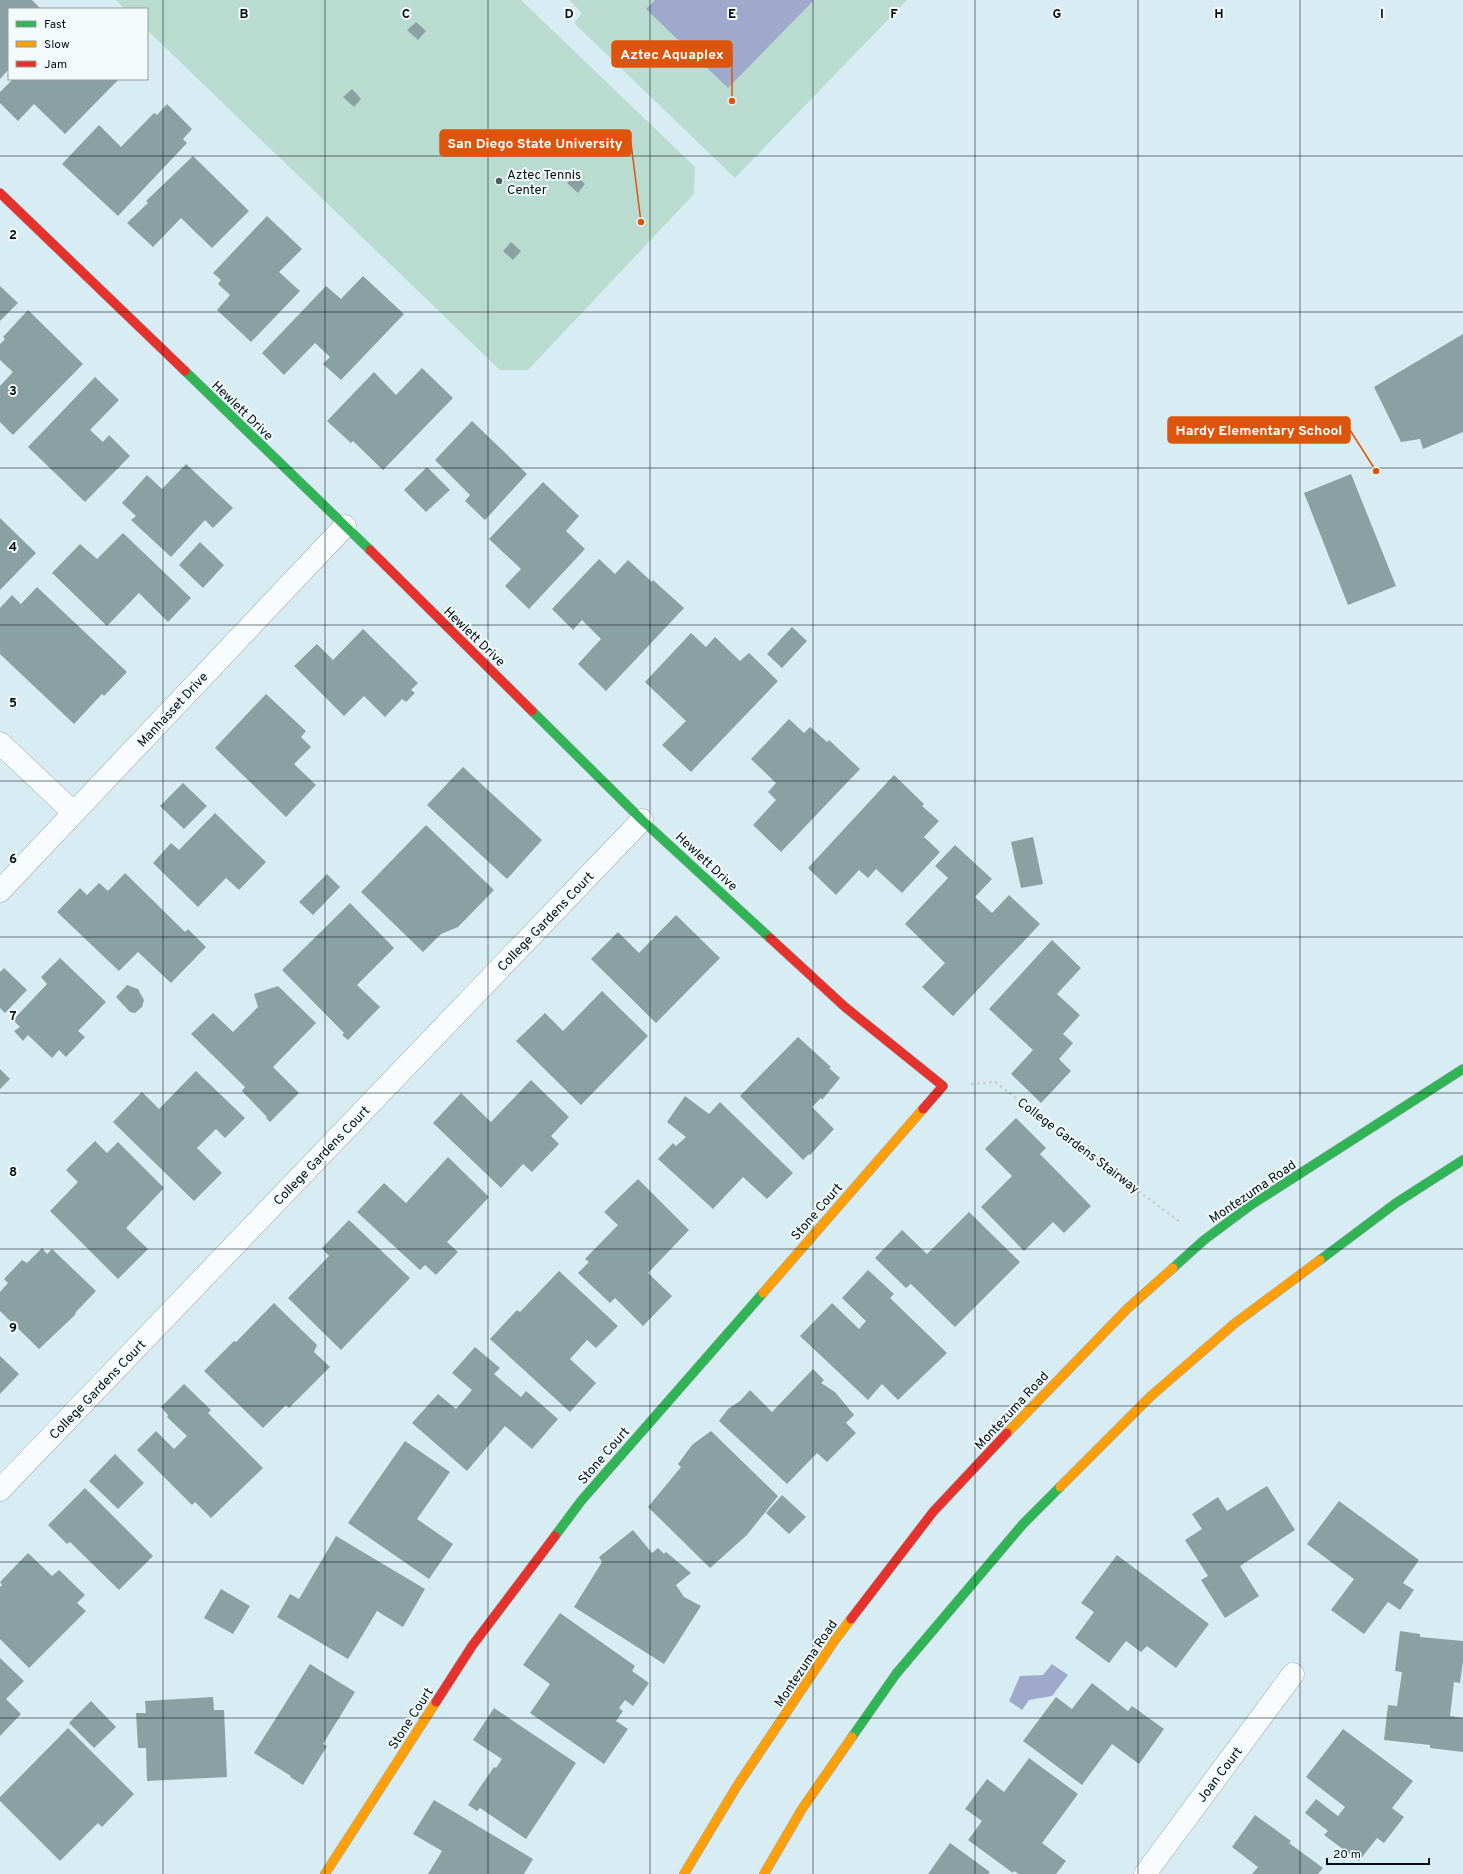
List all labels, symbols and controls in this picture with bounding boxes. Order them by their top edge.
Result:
text: B [240,7,249,23]
text: C [402,7,410,23]
text: D [564,7,574,23]
text: E [728,7,736,23]
text: F [890,7,898,23]
text: G [1053,7,1062,23]
text: H [1214,7,1224,23]
text: I [1380,7,1384,23]
legend [8,8,148,80]
text: Fast [44,17,66,33]
text: Slow [44,37,70,53]
callout: Aztec Aquaplex [612,41,732,67]
text: Aztec Aquaplex [620,47,724,64]
text: Jam [44,57,67,73]
callout: San Diego State University [440,130,631,156]
text: San Diego State University [447,136,623,153]
place label: Aztec Tennis Center [507,168,581,199]
marker: Aztec Tennis Center [494,176,504,186]
text: 2 [9,228,17,244]
street label: Hewlett Drive [208,378,276,445]
text: 3 [9,384,17,400]
callout: Hardy Elementary School [1168,417,1350,443]
text: Hardy Elementary School [1176,423,1342,440]
text: 4 [9,540,17,556]
street label: Hewlett Drive [440,604,508,671]
street label: Manhasset Drive [135,670,212,751]
text: 5 [9,696,17,712]
street label: Hewlett Drive [671,830,740,895]
text: 6 [9,852,17,868]
street label: College Gardens Court [495,869,598,975]
text: 7 [10,1009,17,1025]
street label: College Gardens Stairway [1013,1095,1142,1198]
street label: College Gardens Court [271,1103,374,1209]
street label: Montezuma Road [1207,1158,1300,1228]
text: 8 [9,1165,17,1181]
street label: Stone Court [788,1180,847,1244]
text: 9 [9,1321,17,1337]
street label: College Gardens Court [47,1337,150,1443]
street label: Montezuma Road [972,1369,1053,1454]
street label: Stone Court [575,1424,634,1488]
street label: Montezuma Road [772,1618,842,1711]
street label: Stone Court [386,1685,438,1753]
street label: Joan Court [1195,1744,1247,1806]
scale bar [1327,1840,1429,1866]
text: 20 m [1333,1847,1361,1863]

